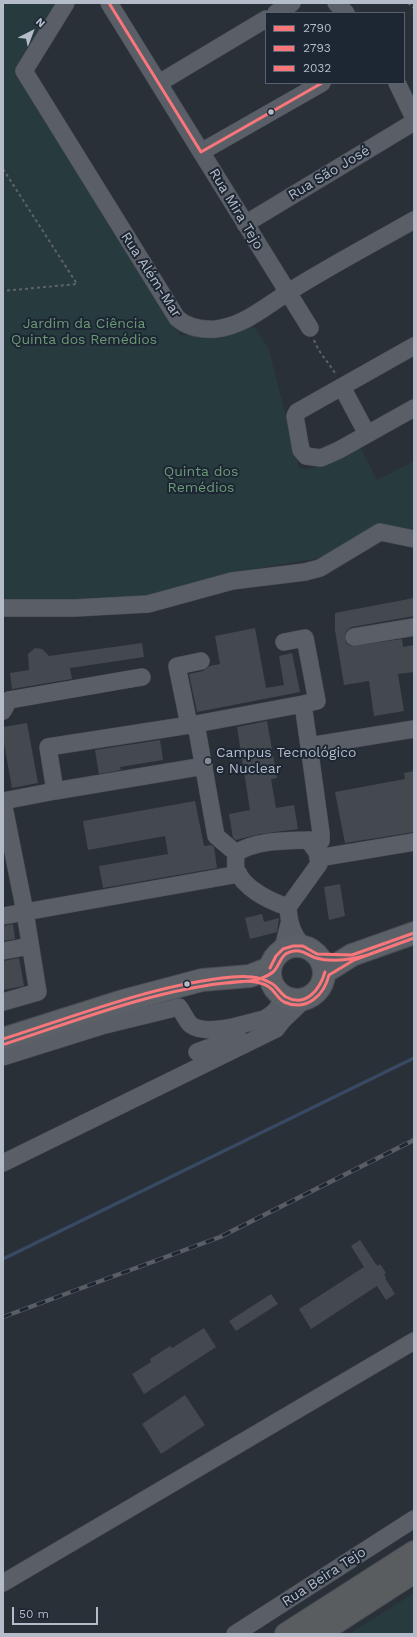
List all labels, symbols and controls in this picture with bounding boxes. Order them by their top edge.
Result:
north arrow [12,12,52,52]
legend [265,12,405,84]
text: N [33,15,48,30]
text: 2790 [303,21,331,35]
text: 2793 [303,41,331,55]
text: 2032 [303,61,331,75]
unlabelled marker [266,107,276,117]
street label: Rua São José [285,142,373,204]
street label: Rua Mira Tejo [205,165,267,253]
street label: Rua Além-Mar [117,229,185,321]
park label: Jardim da Ciência Quinta dos Remédios [11,316,157,348]
park label: Quinta dos Remédios [164,464,238,496]
place label: Campus Tecnológico e Nuclear [216,745,356,778]
marker: Campus Tecnológico e Nuclear [203,756,213,766]
unlabelled marker [182,979,192,989]
street label: Rua Beira Tejo [279,1544,369,1610]
scale bar [14,1599,100,1625]
text: 50 m [19,1607,49,1621]

